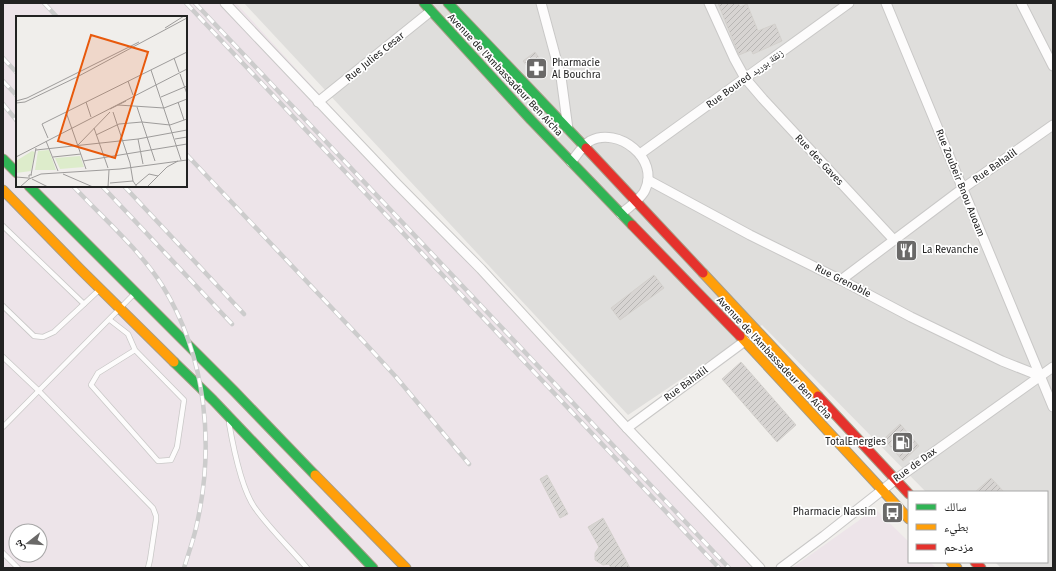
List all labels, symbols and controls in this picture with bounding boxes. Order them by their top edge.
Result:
street label: Avenue de l'Ambassadeur Ben Aicha [445,11,565,139]
inset map [16,16,187,187]
street label: Rue Julies Cesar [343,30,407,84]
street label: Rue Boured زنقة بوريد [704,47,786,111]
pharmacy icon: Pharmacie Al Bouchra [523,56,549,82]
place label: Pharmacie Al Bouchra [552,57,601,81]
street label: Rue Zoubeir Bnou Auoam [933,127,987,239]
street label: Rue des Gaves [792,132,846,188]
street label: Rue Bahalil [971,146,1020,186]
restaurant icon: La Revanche [893,237,919,263]
place label: La Revanche [922,244,978,256]
street label: Rue Grenoble [813,262,873,300]
street label: Avenue de l'Ambassadeur Ben Aicha [714,294,834,422]
street label: Rue Bahalil [662,364,710,404]
fuel station icon: TotalEnergies [889,429,915,455]
place label: TotalEnergies [825,436,886,448]
street label: Rue de Dax [891,445,939,485]
legend [908,491,1048,563]
bus stop icon: Pharmacie Nassim [879,499,905,525]
text: سالك [944,500,966,514]
place label: Pharmacie Nassim [793,506,876,518]
text: بطيء [944,520,968,537]
north arrow [8,523,48,563]
text: ش [11,538,28,553]
text: مزدحم [944,540,973,555]

